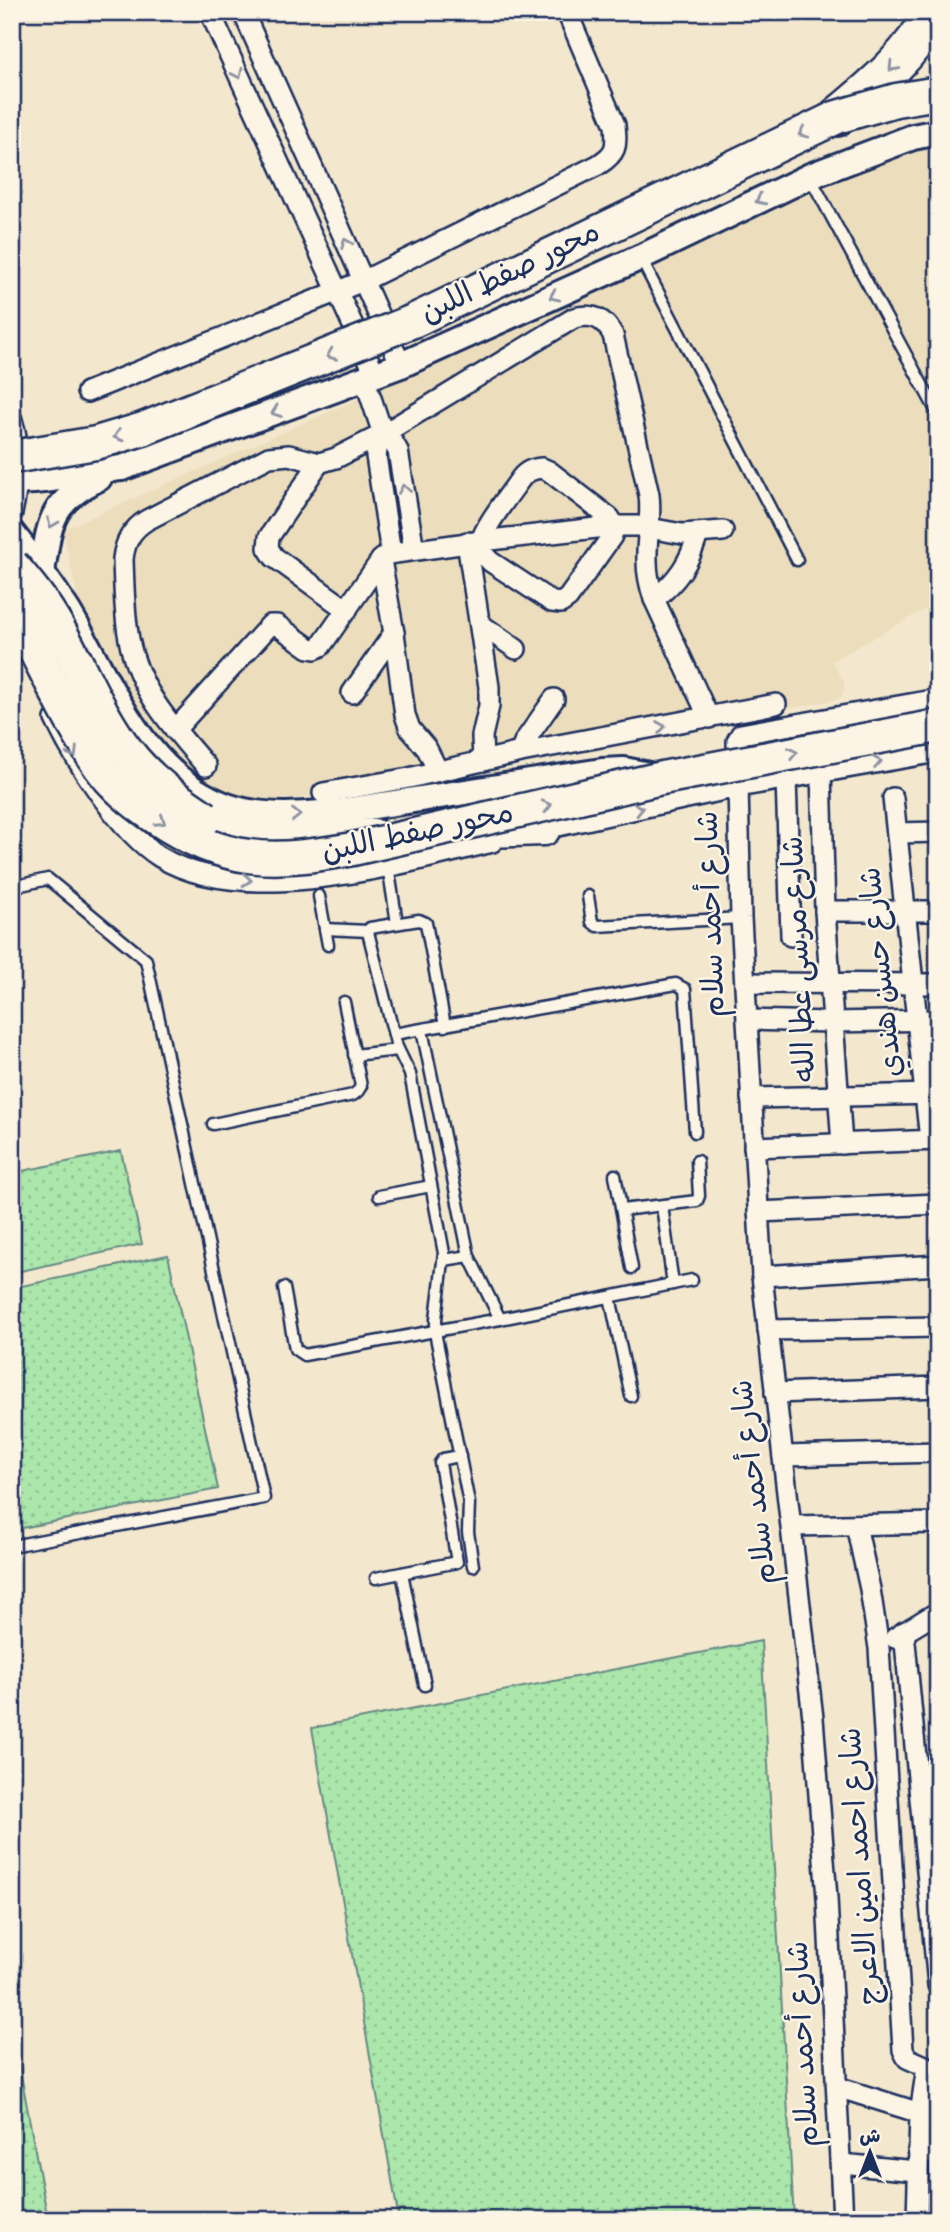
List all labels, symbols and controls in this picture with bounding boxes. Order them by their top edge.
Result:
one-way arrow [889,58,901,71]
one-way arrow [230,67,244,79]
one-way arrow [798,125,810,139]
one-way arrow [755,192,767,206]
street label: محور صفط اللبن [414,211,608,337]
one-way arrow [340,238,354,250]
one-way arrow [549,288,561,302]
one-way arrow [325,346,337,360]
one-way arrow [271,404,283,418]
one-way arrow [113,428,125,443]
one-way arrow [397,483,412,495]
one-way arrow [46,516,60,528]
one-way arrow [655,720,667,735]
one-way arrow [64,746,77,759]
one-way arrow [787,747,799,762]
one-way arrow [871,755,883,770]
street label: محور صفط اللبن [318,792,518,876]
one-way arrow [541,799,553,814]
one-way arrow [633,803,645,818]
one-way arrow [291,807,301,823]
street label: شارع أحمد سلام [687,810,739,1018]
one-way arrow [154,813,167,826]
street label: شارع مرسى عطا الله [773,835,829,1083]
street label: شارع حسن هندي [850,865,916,1079]
one-way arrow [242,872,253,887]
street label: شارع أحمد سلام [722,1377,790,1587]
street label: شارع احمد امين الاعرج [830,1726,894,2006]
street label: شارع أحمد سلام [778,1940,832,2148]
north arrow [834,2116,904,2186]
text: ش [860,2124,881,2151]

